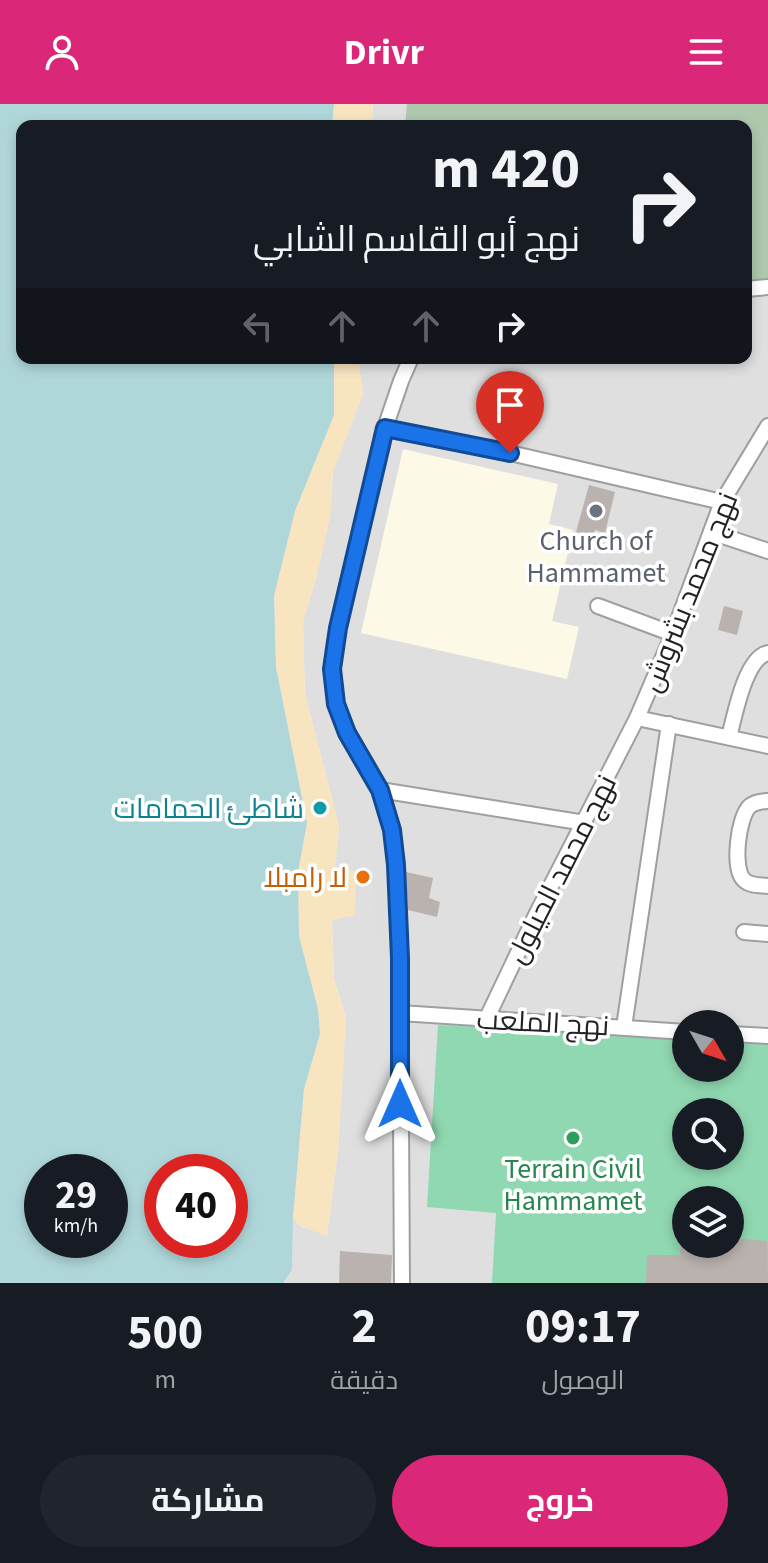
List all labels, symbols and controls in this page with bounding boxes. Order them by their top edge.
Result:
text: Drivr [344,27,424,78]
icon: person [40,30,84,74]
icon: menu [684,30,728,74]
text: 420 m [432,130,580,209]
icon: right [608,152,712,256]
text: نهج أبو القاسم الشابي [253,214,580,265]
icon: left [236,304,280,348]
icon: ahead [320,304,364,348]
icon: ahead [404,304,448,348]
icon: right [488,304,532,348]
pin [476,371,544,453]
icon: arrive [488,383,532,427]
street label: نهج محمد بشروش [632,487,748,698]
marker: Church of Hammamet [587,502,605,520]
place label: Church of Hammamet [526,521,666,593]
street label: نهج محمد الحيلول [497,768,627,971]
place label: شاطئ الحمامات [114,789,304,829]
marker: شاطئ الحمامات [311,799,329,817]
place label: لا رامبلا [263,858,347,898]
marker: لا رامبلا [354,868,372,886]
street label: نهج الملعب [476,1000,610,1046]
north arrow [672,1010,744,1082]
map controls [672,1010,744,1258]
position arrow [358,1062,442,1146]
button: search [672,1098,744,1170]
marker: Terrain Civil Hammamet [564,1129,582,1147]
place label: Terrain Civil Hammamet [503,1149,643,1221]
speed limit sign: 40 [144,1154,248,1258]
text: 29 [55,1167,97,1224]
button: layers [672,1186,744,1258]
text: km/h [54,1212,98,1240]
text: 2 [351,1293,377,1361]
text: 09:17 [525,1293,641,1361]
text: 500 [127,1299,203,1367]
text: m [154,1361,176,1398]
text: دقيقة [330,1362,398,1399]
text: الوصول [542,1362,624,1399]
button: مشاركة [40,1455,376,1547]
button: خروج [392,1455,728,1547]

